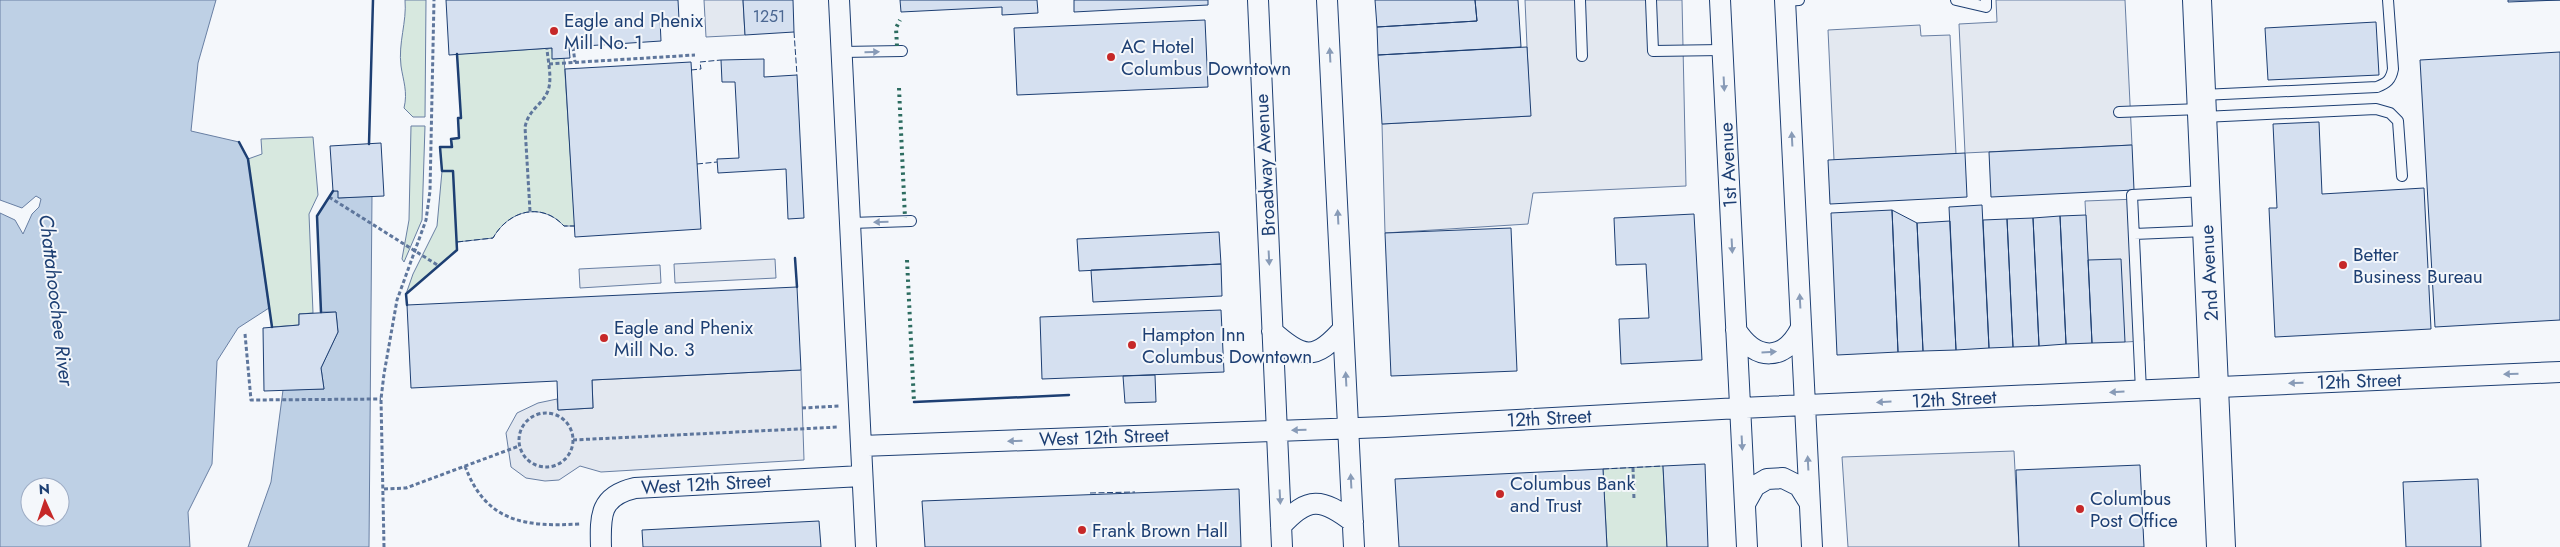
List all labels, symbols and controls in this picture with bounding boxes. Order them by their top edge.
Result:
house number: 1251 [753,5,785,28]
place label: Eagle and Phenix Mill No. 1 [564,7,703,56]
marker: Eagle and Phenix Mill No. 1 [548,25,560,37]
place label: AC Hotel Columbus Downtown [1121,33,1291,82]
one-way arrow [1325,47,1333,63]
one-way arrow [864,48,880,56]
marker: AC Hotel Columbus Downtown [1105,51,1117,63]
one-way arrow [1720,76,1728,92]
street label: Broadway Avenue [1248,93,1282,237]
street label: 1st Avenue [1712,121,1744,208]
one-way arrow [1787,130,1795,146]
one-way arrow [1333,209,1341,225]
water label: Chattahoochee River [31,213,81,389]
one-way arrow [873,219,889,227]
street label: 2nd Avenue [2193,224,2225,322]
one-way arrow [1728,238,1736,254]
place label: Better Business Bureau [2353,241,2483,290]
one-way arrow [1265,251,1273,267]
marker: Better Business Bureau [2337,259,2349,271]
one-way arrow [1795,293,1803,309]
place label: Eagle and Phenix Mill No. 3 [614,314,753,363]
place label: Hampton Inn Columbus Downtown [1142,321,1312,370]
marker: Eagle and Phenix Mill No. 3 [598,332,610,344]
marker: Hampton Inn Columbus Downtown [1126,339,1138,351]
one-way arrow [1762,348,1778,356]
street label: 12th Street [2316,366,2402,396]
one-way arrow [1341,371,1349,387]
one-way arrow [2503,371,2519,379]
one-way arrow [2288,380,2304,388]
street label: 12th Street [1911,383,1998,415]
one-way arrow [2108,388,2124,396]
one-way arrow [1876,399,1892,407]
street label: 12th Street [1506,402,1593,434]
street label: West 12th Street [1039,421,1170,453]
one-way arrow [1291,426,1307,434]
one-way arrow [1738,435,1746,451]
one-way arrow [1006,437,1022,445]
one-way arrow [1803,455,1811,471]
street label: West 12th Street [640,467,772,501]
place label: Columbus Bank and Trust [1510,470,1635,519]
one-way arrow [1347,473,1355,489]
north arrow [20,477,70,527]
text: N [38,479,50,499]
place label: Columbus Post Office [2090,485,2178,534]
marker: Columbus Bank and Trust [1494,488,1506,500]
one-way arrow [1276,489,1284,505]
marker: Columbus Post Office [2074,503,2086,515]
place label: Frank Brown Hall [1092,517,1228,544]
marker: Frank Brown Hall [1076,524,1088,536]

